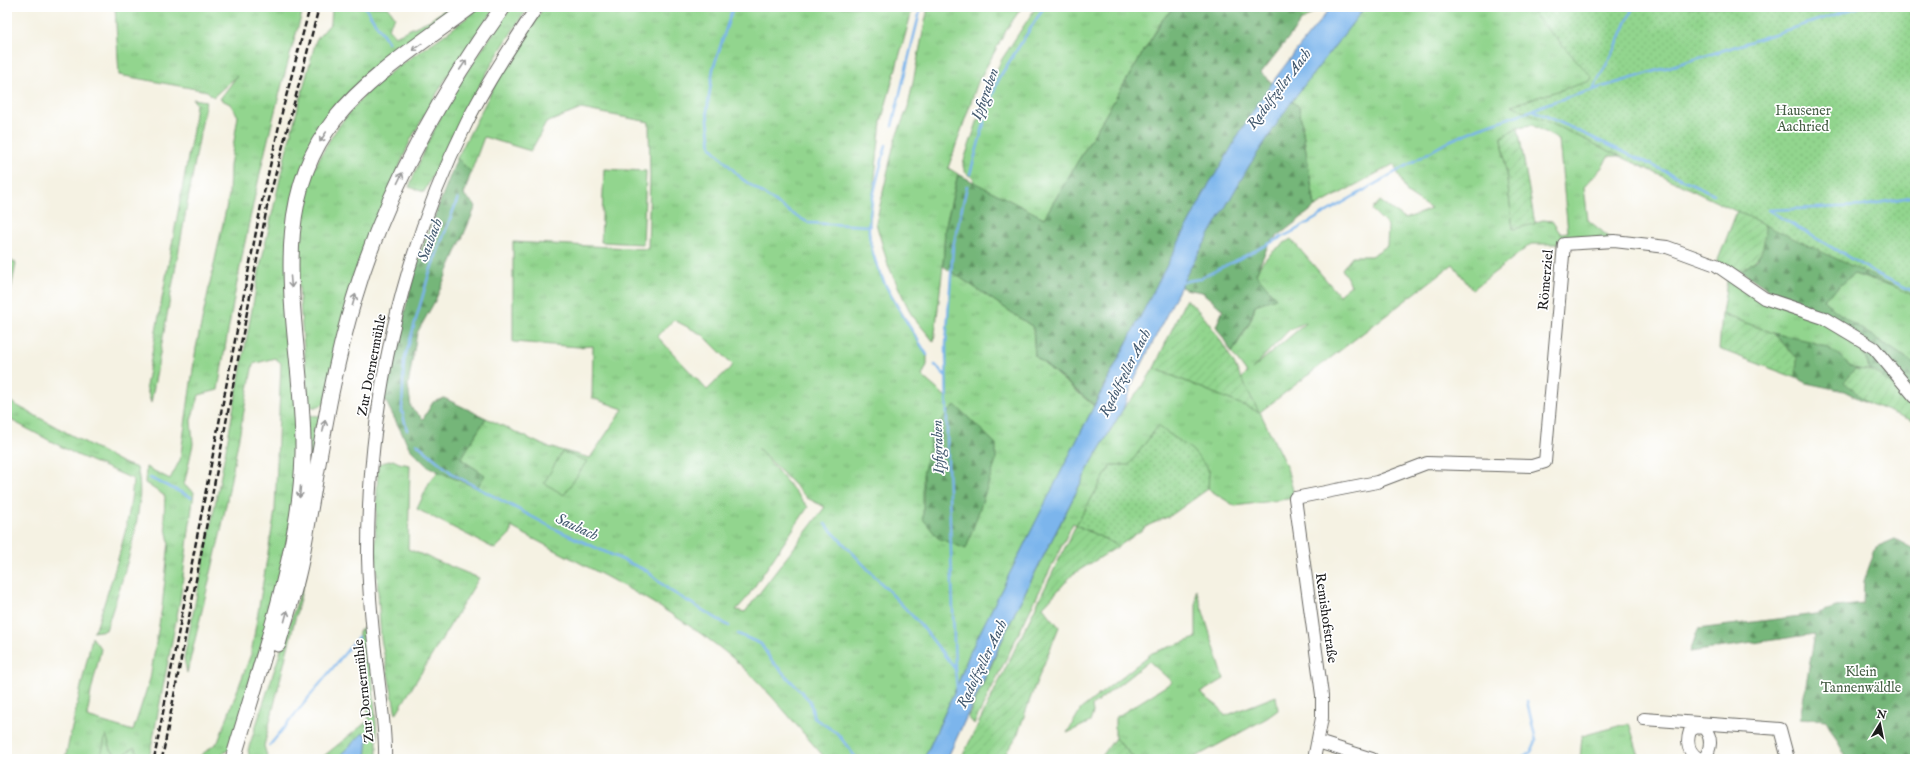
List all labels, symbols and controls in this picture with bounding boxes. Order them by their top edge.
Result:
one-way arrow [411,43,422,51]
water label: Radolfzeller Aach [1243,44,1316,133]
one-way arrow [459,59,467,70]
water label: Ipfigraben [966,65,1004,124]
park label: Hausener Aachried [1775,102,1831,136]
one-way arrow [319,131,327,143]
one-way arrow [397,173,404,185]
water label: Saubach [413,215,447,264]
street label: Römerziel [1534,249,1558,311]
one-way arrow [288,275,295,288]
one-way arrow [351,293,358,306]
street label: Zur Dornermühle [353,312,391,418]
water label: Radolfzeller Aach [1095,325,1156,420]
one-way arrow [321,420,329,433]
water label: Ipfigraben [928,420,949,475]
one-way arrow [297,486,304,499]
water label: Saubach [553,509,602,545]
street label: Remishofstraße [1311,572,1341,665]
one-way arrow [283,610,290,623]
water label: Radolfzeller Aach [952,616,1012,711]
street label: Zur Dornermühle [350,638,378,744]
park label: Klein Tannenwäldle [1821,663,1902,697]
north arrow [1860,704,1900,744]
text: N [1875,707,1888,723]

